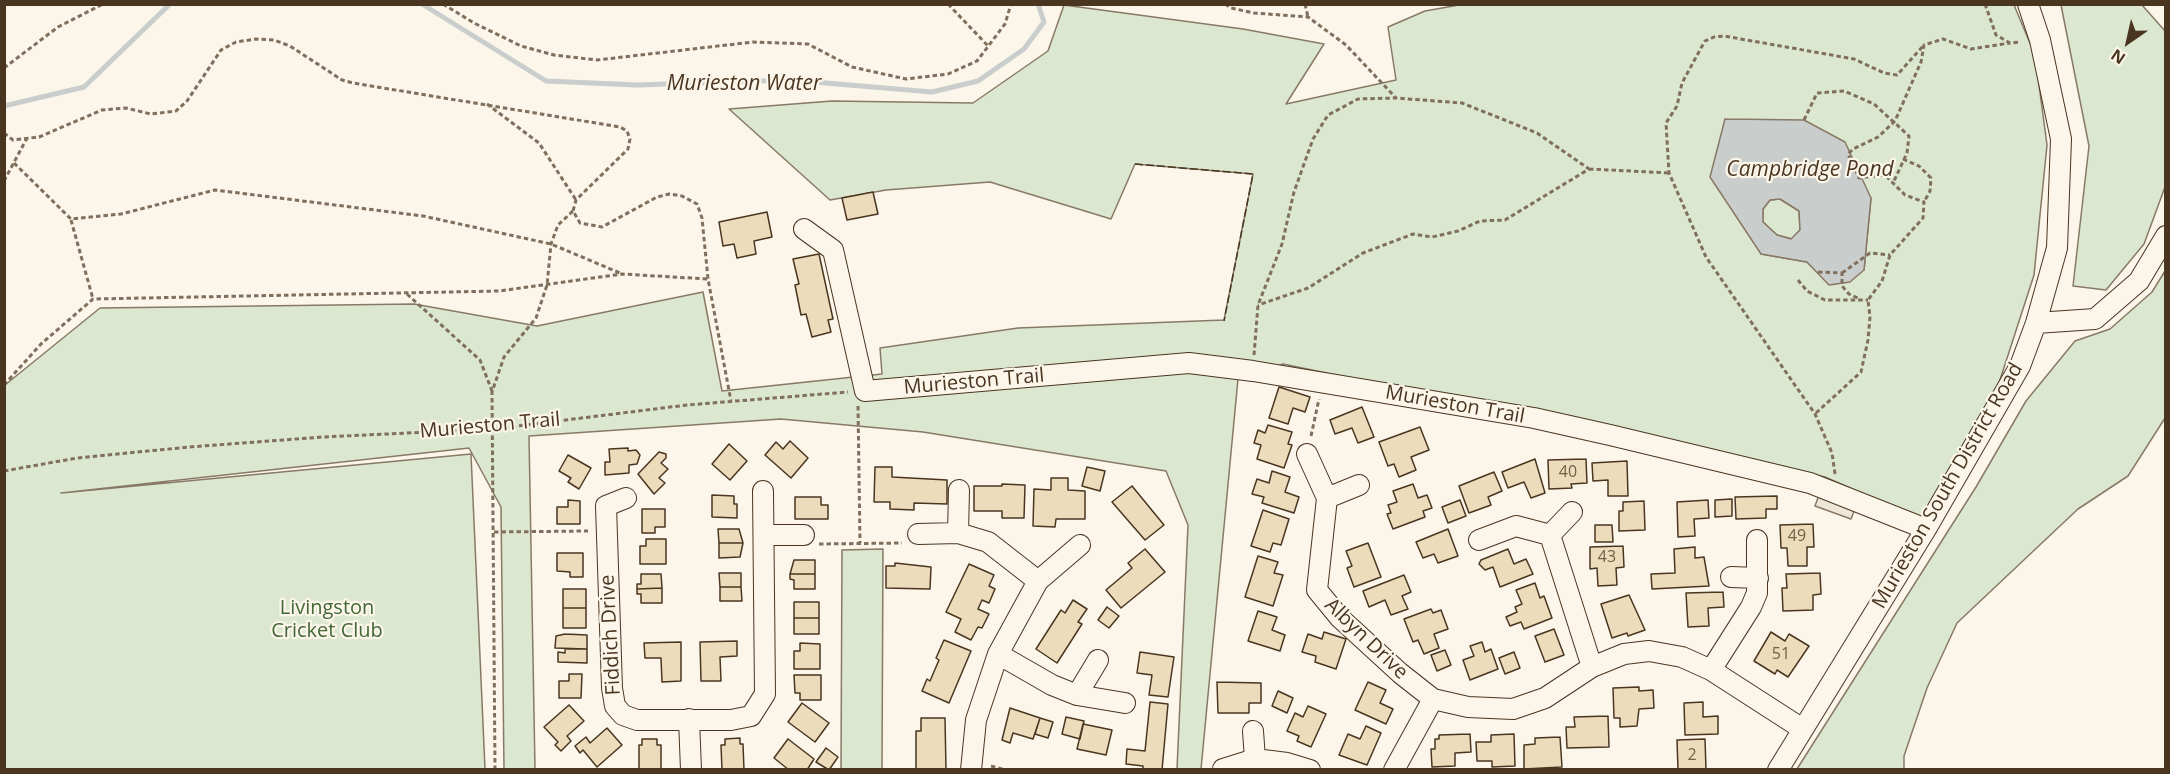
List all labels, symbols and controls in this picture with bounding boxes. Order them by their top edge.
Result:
north arrow [2098,12,2158,72]
text: N [2106,44,2129,70]
water label: Murieston Water [667,71,821,97]
water label: Campbridge Pond [1726,157,1894,183]
street label: Murieston South District Road [1868,359,2028,613]
street label: Murieston Trail [903,364,1045,400]
street label: Murieston Trail [1383,381,1527,429]
street label: Murieston Trail [419,408,561,444]
house number: 40 [1559,462,1577,482]
house number: 49 [1788,526,1806,546]
house number: 43 [1598,547,1616,567]
street label: Fiddich Drive [596,574,626,696]
street label: Albyn Drive [1319,593,1413,685]
park label: Livingston Cricket Club [271,596,383,643]
house number: 51 [1772,644,1790,664]
house number: 2 [1687,745,1697,765]

